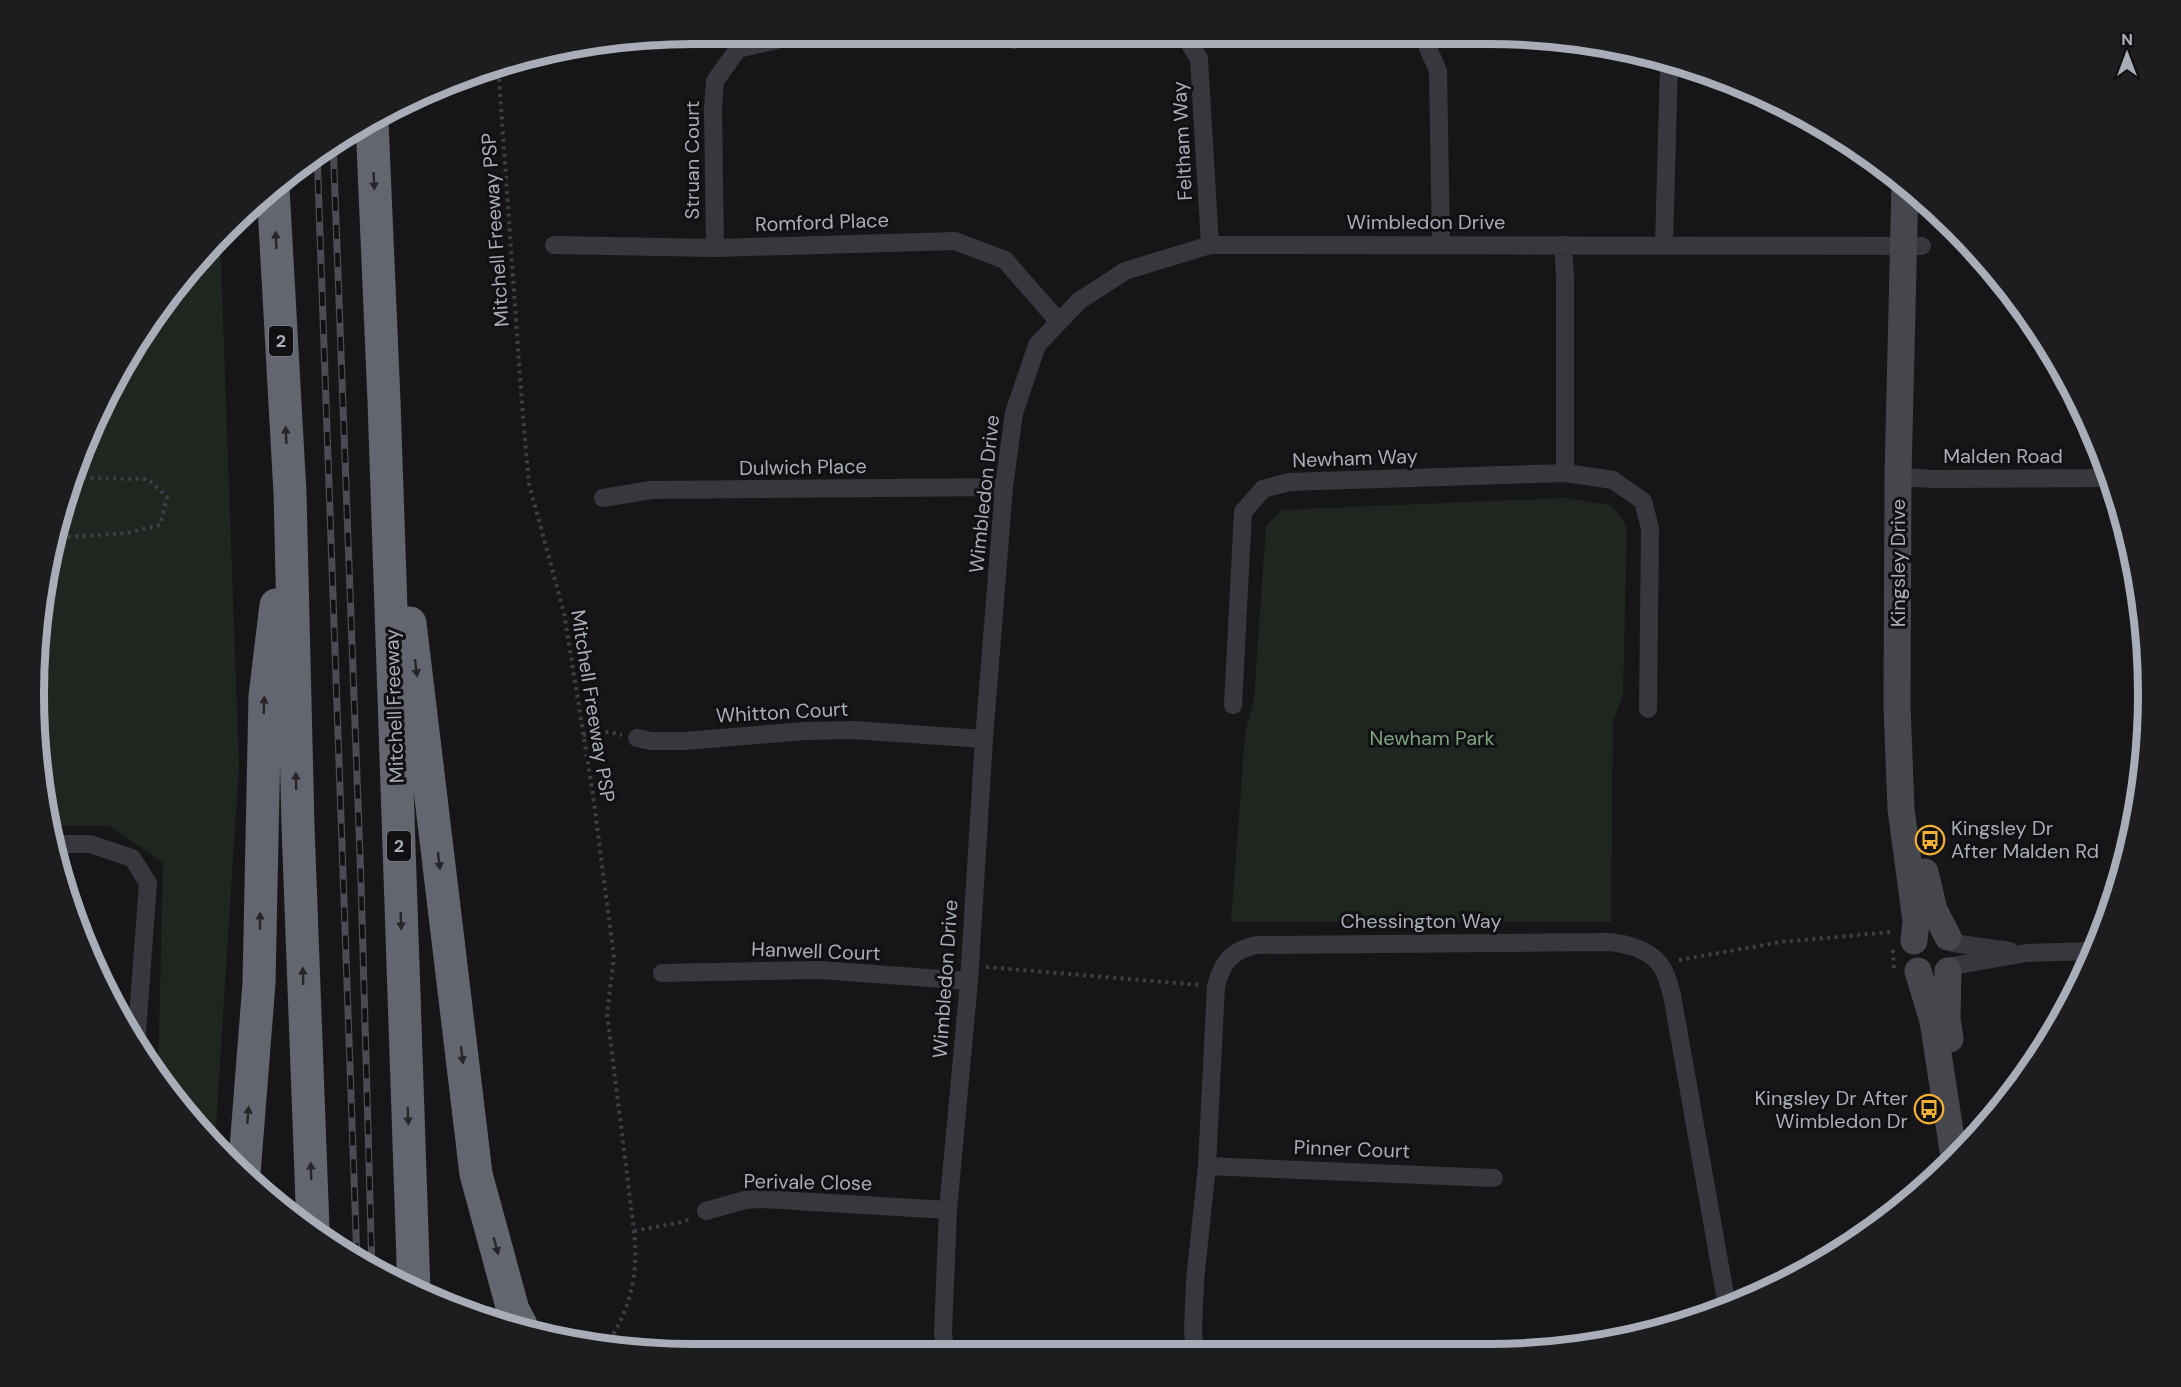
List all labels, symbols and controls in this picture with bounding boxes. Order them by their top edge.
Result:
north arrow [2097,24,2157,84]
text: N [2121,29,2133,50]
street label: Feltham Way [1166,81,1198,201]
street label: Struan Court [679,100,705,219]
street label: Mitchell Freeway PSP [475,132,515,328]
one-way arrow [370,171,379,190]
street label: Romford Place [755,207,889,237]
street label: Wimbledon Drive [1347,209,1505,235]
one-way arrow [272,231,281,250]
road number: 2 [269,326,293,356]
street label: Wimbledon Drive [963,414,1005,574]
one-way arrow [282,425,291,444]
street label: Newham Way [1292,443,1418,473]
street label: Malden Road [1943,443,2063,469]
street label: Dulwich Place [739,453,867,481]
street label: Kingsley Drive [1885,499,1911,627]
street label: Mitchell Freeway PSP [565,608,621,804]
street label: Mitchell Freeway [378,628,410,784]
one-way arrow [411,658,421,677]
one-way arrow [260,695,269,714]
street label: Whitton Court [715,696,849,728]
park label: Newham Park [1369,725,1495,751]
one-way arrow [292,772,301,791]
place label: Kingsley Dr After Malden Rd [1951,815,2099,864]
bus stop icon: Kingsley Dr After Malden Rd [1914,824,1946,856]
road number: 2 [387,831,411,861]
one-way arrow [434,852,444,871]
street label: Wimbledon Drive [926,899,964,1059]
street label: Chessington Way [1340,908,1502,934]
one-way arrow [255,911,265,930]
one-way arrow [397,912,406,931]
street label: Hanwell Court [751,936,881,966]
one-way arrow [299,967,308,986]
one-way arrow [457,1045,467,1064]
place label: Kingsley Dr After Wimbledon Dr [1754,1085,1908,1134]
bus stop icon: Kingsley Dr After Wimbledon Dr [1913,1093,1945,1125]
one-way arrow [243,1106,253,1125]
one-way arrow [403,1107,412,1126]
street label: Pinner Court [1293,1134,1411,1164]
one-way arrow [306,1161,315,1180]
street label: Perivale Close [743,1168,873,1196]
one-way arrow [492,1237,501,1255]

